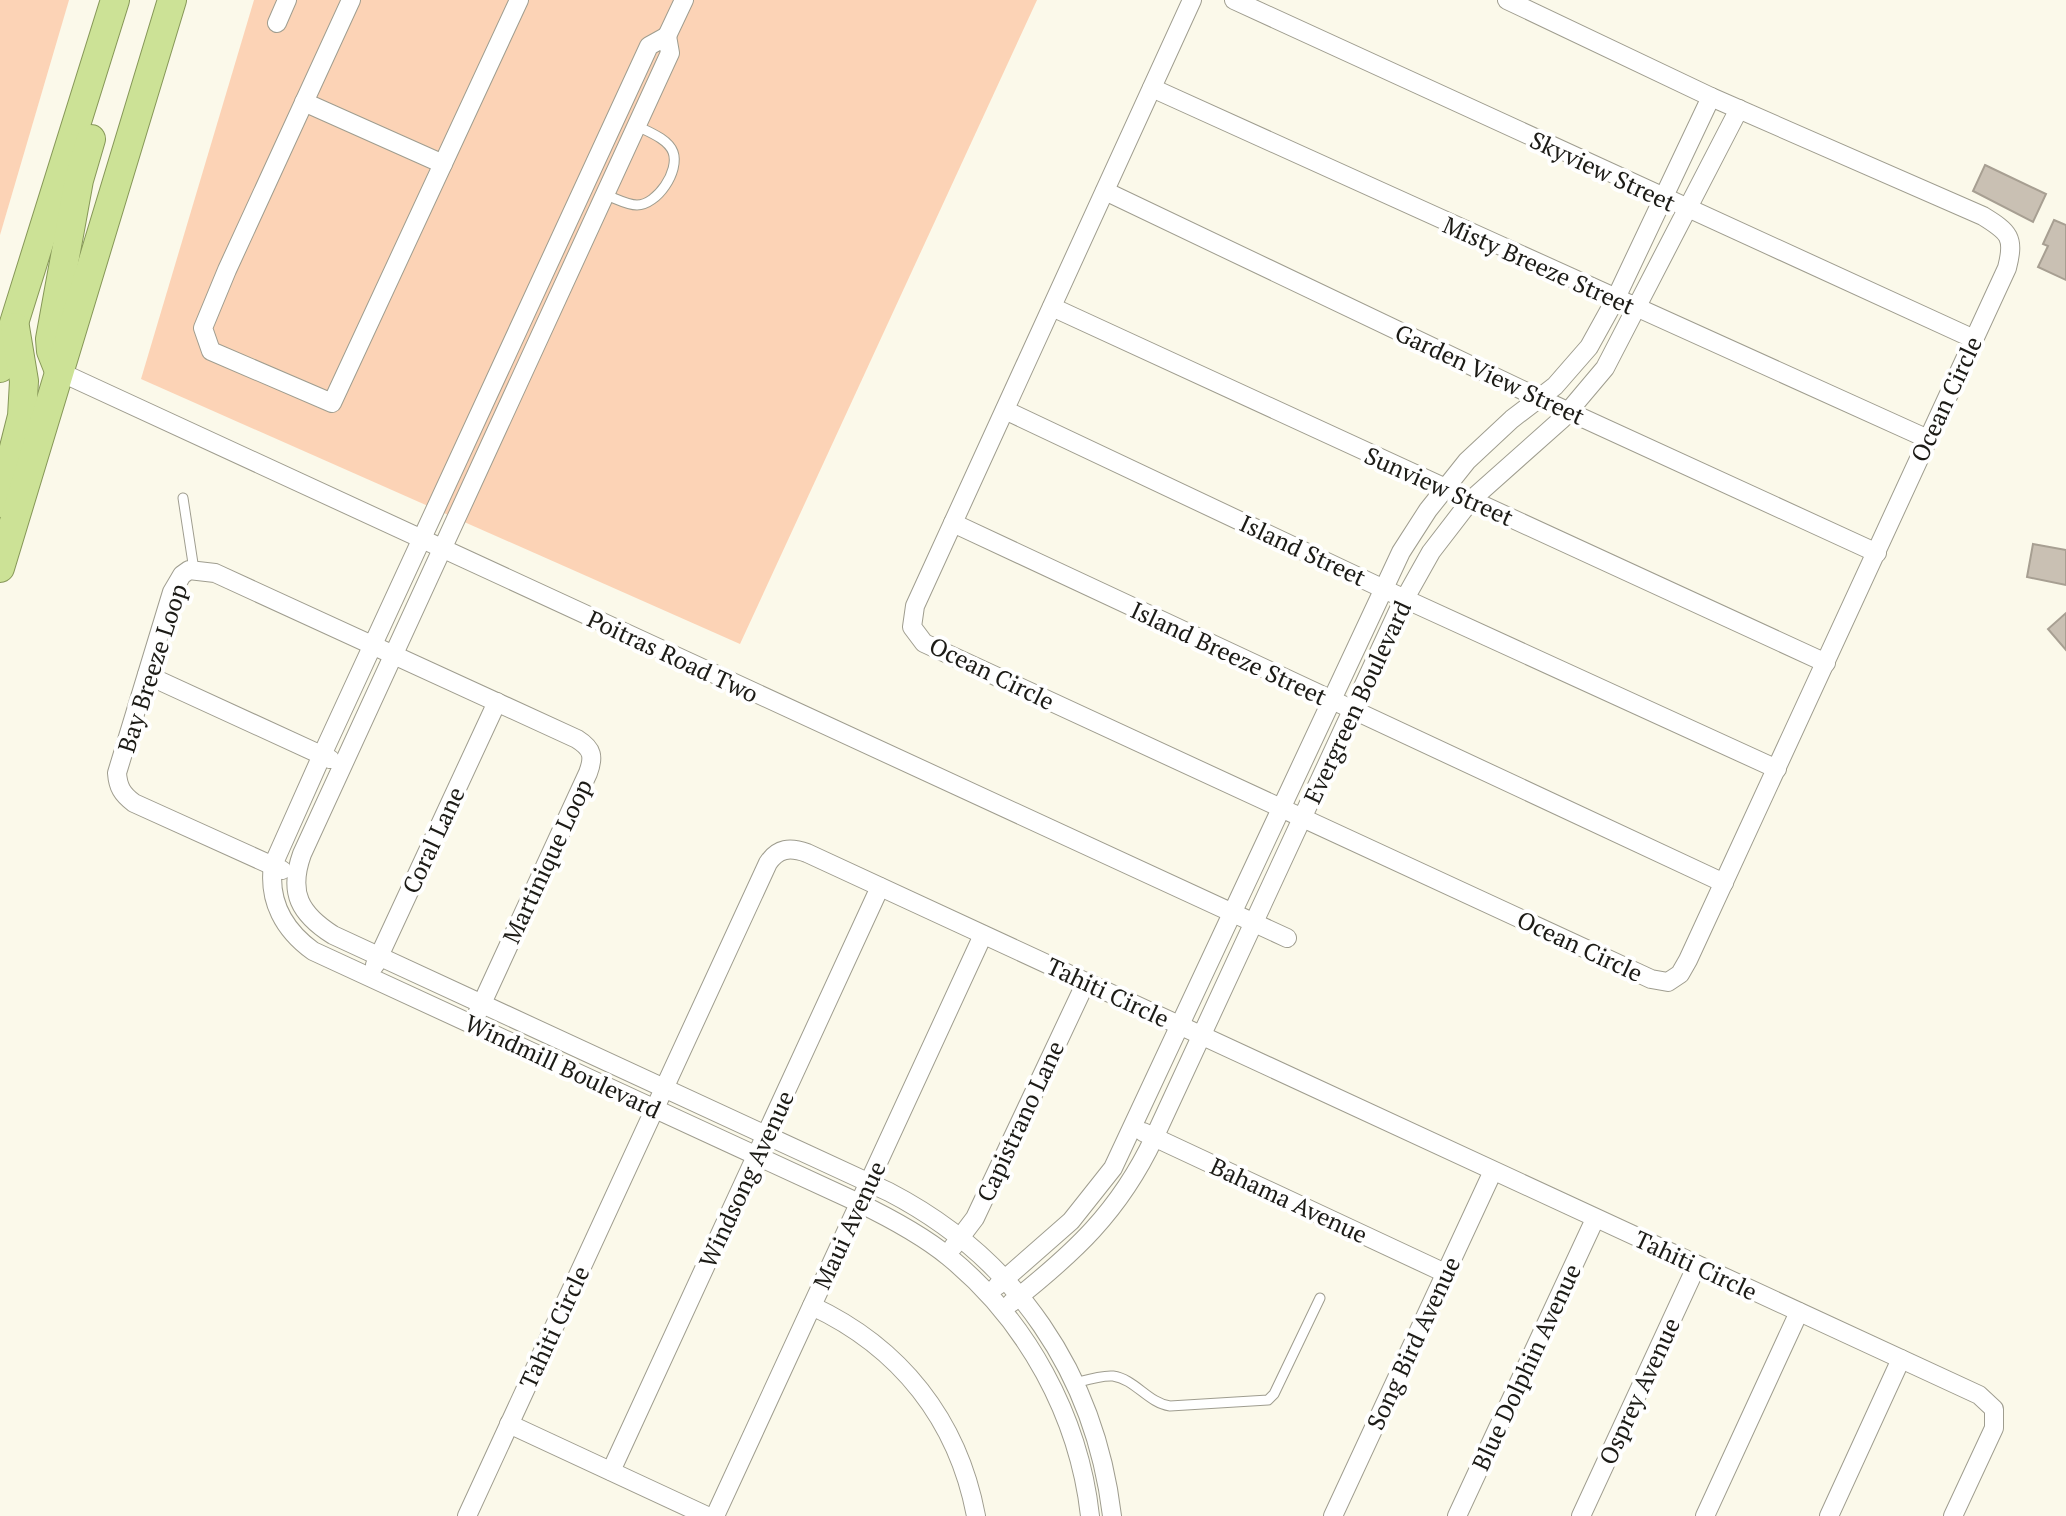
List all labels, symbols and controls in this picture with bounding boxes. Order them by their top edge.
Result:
street label: Skyview Street [1525,123,1681,219]
street label: Misty Breeze Street [1438,208,1640,322]
street label: Garden View Street [1390,316,1590,432]
street label: Ocean Circle [1903,331,1989,467]
street label: Sunview Street [1360,439,1519,533]
street label: Island Street [1235,507,1371,593]
street label: Bay Breeze Loop [110,580,194,756]
street label: Island Breeze Street [1126,594,1332,713]
street label: Evergreen Boulevard [1296,595,1418,809]
street label: Poitras Road Two [582,602,764,710]
street label: Ocean Circle [924,629,1060,717]
street label: Martinique Loop [495,774,599,948]
street label: Coral Lane [394,782,472,898]
street label: Ocean Circle [1512,903,1648,989]
street label: Tahiti Circle [1041,950,1175,1034]
street label: Windmill Boulevard [460,1007,666,1125]
street label: Capistrano Lane [969,1035,1071,1207]
street label: Windsong Avenue [691,1085,801,1273]
street label: Bahama Avenue [1205,1150,1373,1250]
street label: Maui Avenue [805,1156,893,1294]
street label: Tahiti Circle [1629,1223,1763,1307]
street label: Song Bird Avenue [1359,1251,1467,1435]
street label: Blue Dolphin Avenue [1464,1259,1588,1475]
street label: Tahiti Circle [512,1260,596,1394]
street label: Osprey Avenue [1591,1312,1687,1470]

